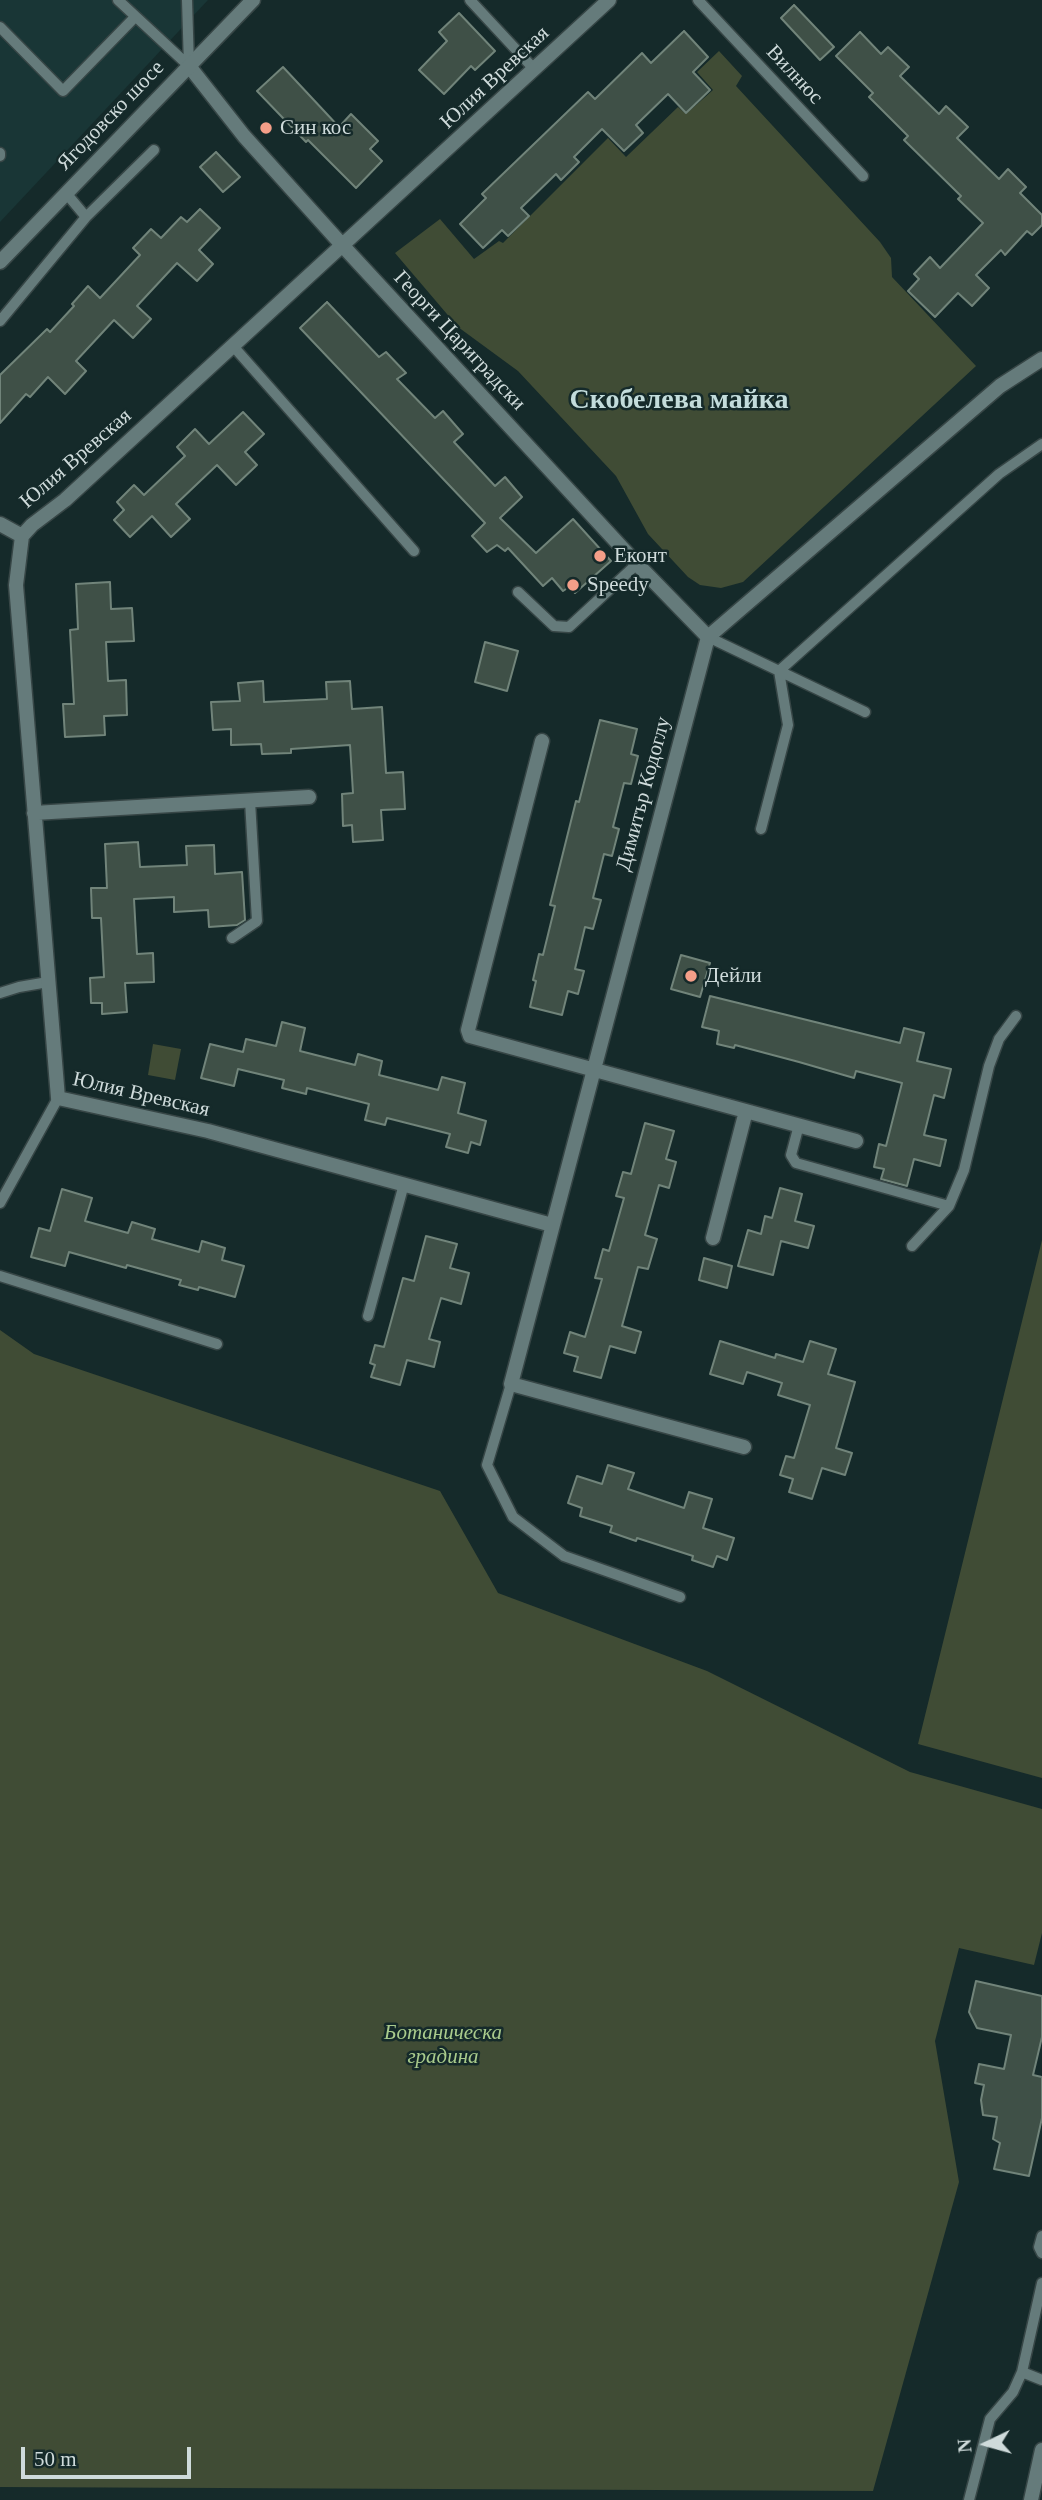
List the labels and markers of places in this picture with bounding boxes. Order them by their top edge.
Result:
place label: Син кос [280,115,351,141]
marker: Син кос [258,120,274,136]
place label: Еконт [614,543,667,569]
marker: Еконт [592,548,608,564]
place label: Speedy [587,572,649,598]
marker: Speedy [565,577,581,593]
place label: Дейли [705,963,762,989]
marker: Дейли [683,968,699,984]

